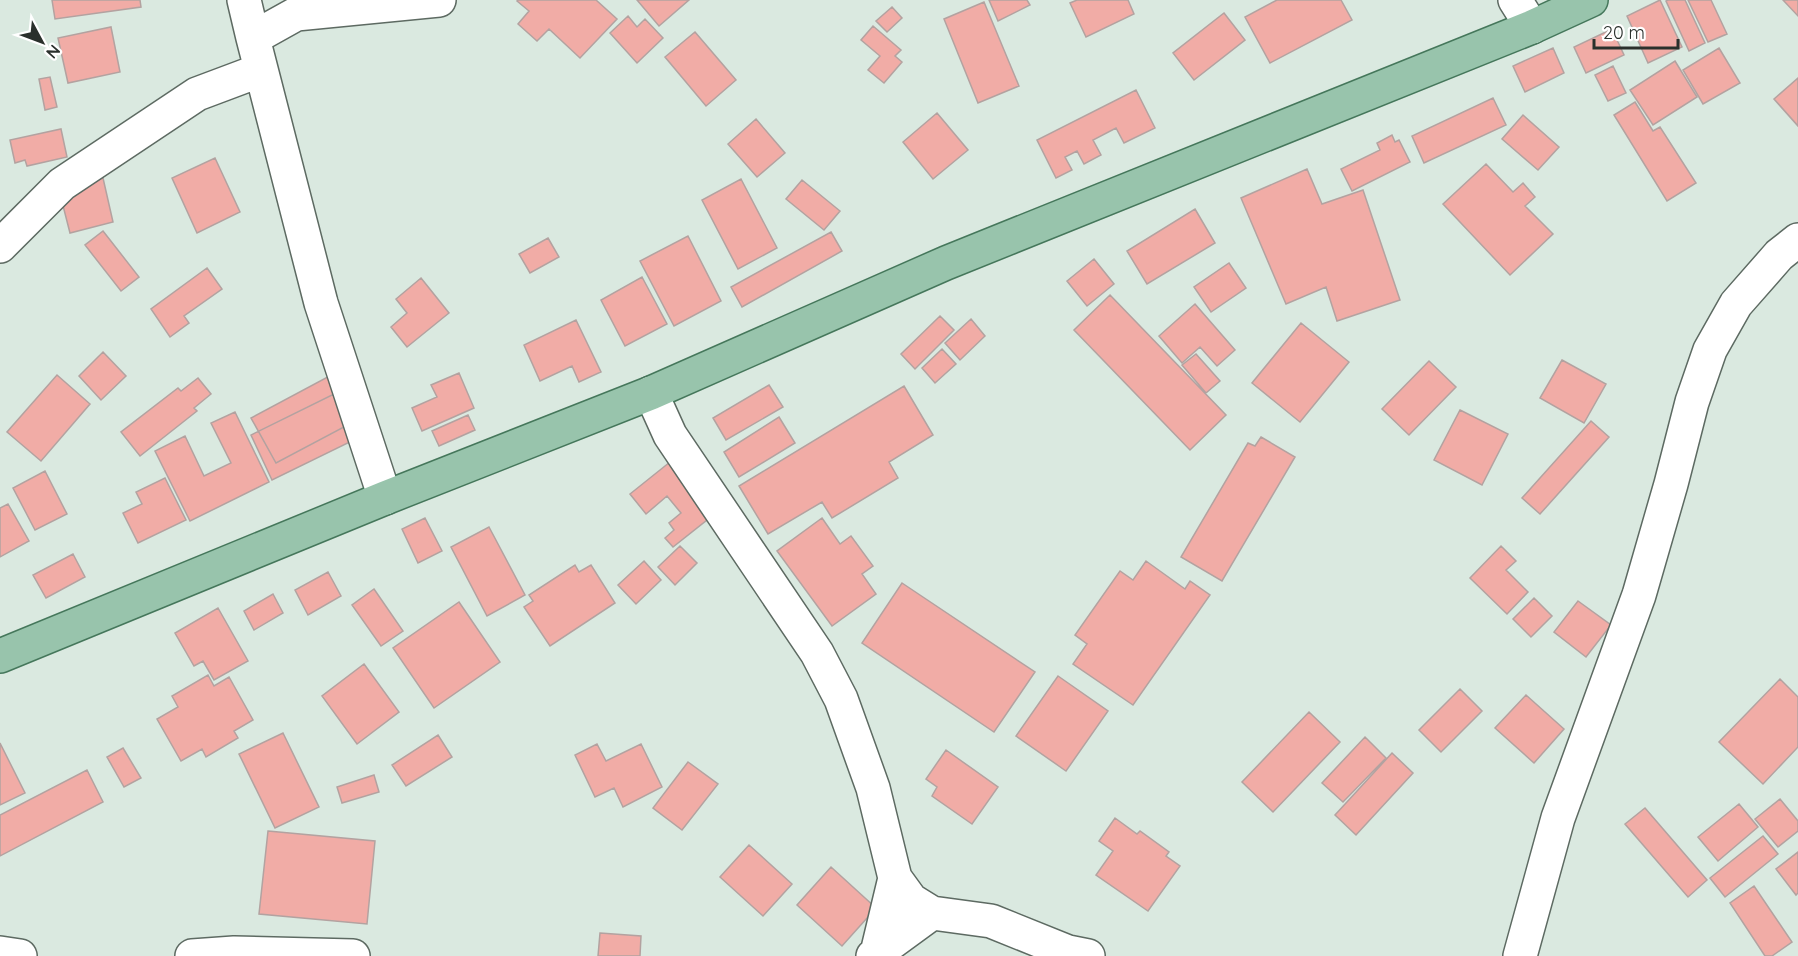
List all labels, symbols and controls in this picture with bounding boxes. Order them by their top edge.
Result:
north arrow [12,12,72,72]
scale bar [1594,12,1678,50]
text: 20 m [1603,21,1645,44]
text: N [42,41,65,63]

